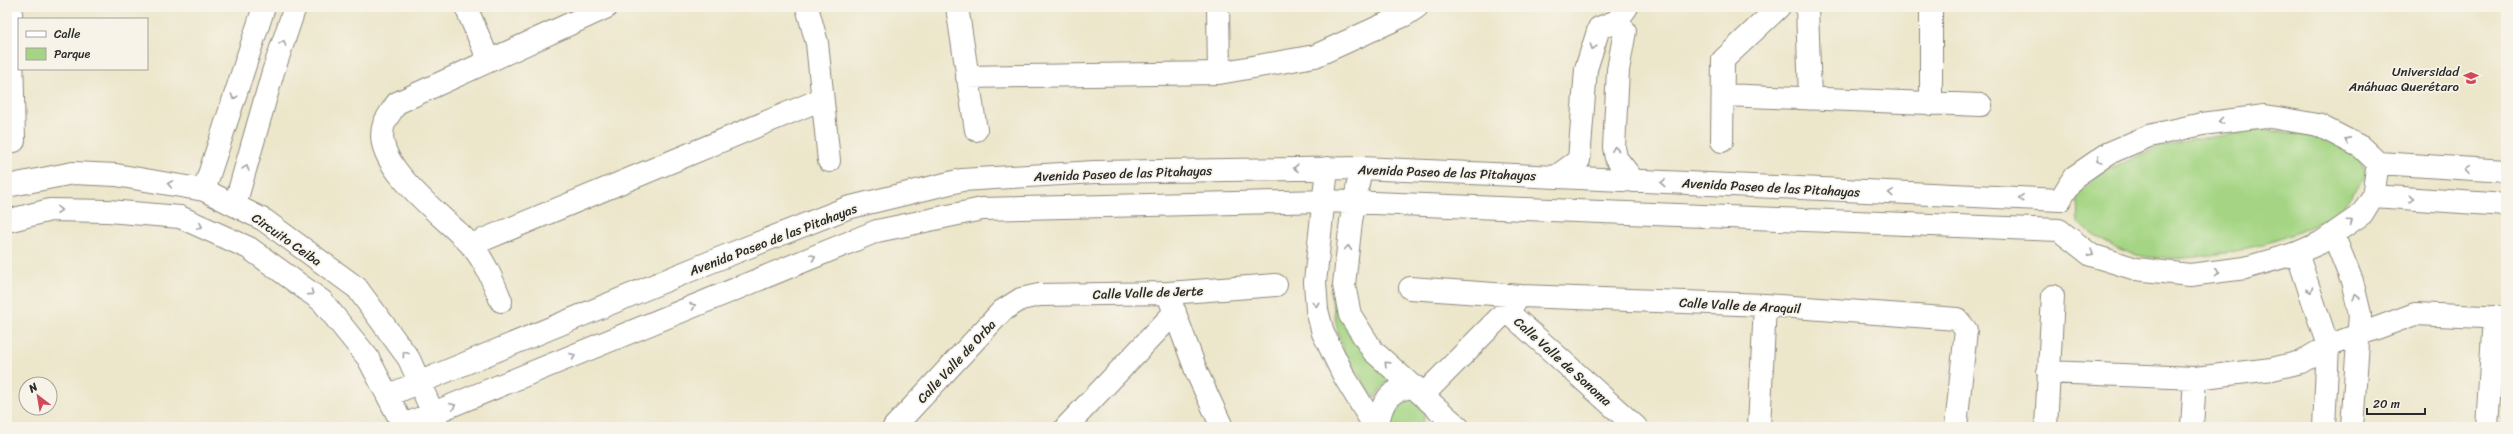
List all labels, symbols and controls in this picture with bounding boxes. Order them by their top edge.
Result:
legend [18,18,148,70]
text: Calle [54,23,81,45]
one-way arrow [278,40,286,47]
text: Parque [54,43,91,65]
one-way arrow [1589,43,1598,50]
place label: Universidad Anáhuac Querétaro [2348,60,2460,98]
school or university icon: Universidad Anáhuac Querétaro [2462,69,2480,87]
one-way arrow [230,93,239,100]
one-way arrow [2218,116,2225,125]
one-way arrow [2343,137,2351,144]
one-way arrow [1610,146,1619,152]
one-way arrow [2096,155,2103,162]
street label: Avenida Paseo de las Pitahayas [1356,158,1536,187]
street label: Avenida Paseo de las Pitahayas [1033,159,1213,188]
one-way arrow [1293,164,1299,172]
one-way arrow [2464,164,2470,173]
one-way arrow [241,165,250,172]
street label: Avenida Paseo de las Pitahayas [1680,171,1861,204]
one-way arrow [1660,178,1666,187]
one-way arrow [167,180,173,189]
one-way arrow [1888,188,1894,197]
one-way arrow [2018,194,2024,203]
one-way arrow [2409,194,2415,203]
street label: Avenida Paseo de las Pitahayas [685,197,861,283]
one-way arrow [56,206,62,214]
street label: Circuito Ceiba [247,207,327,272]
one-way arrow [2346,219,2353,227]
one-way arrow [196,221,204,229]
one-way arrow [1344,245,1353,251]
one-way arrow [2087,249,2094,256]
one-way arrow [810,253,817,261]
one-way arrow [2214,268,2220,277]
street label: Calle Valle de Jerte [1092,279,1204,306]
one-way arrow [2305,287,2314,294]
one-way arrow [307,288,314,295]
street label: Calle Valle de Araquil [1679,291,1802,320]
one-way arrow [2353,294,2361,300]
one-way arrow [1312,301,1321,307]
one-way arrow [689,302,696,310]
street label: Calle Valle de Sonoma [1508,311,1617,412]
street label: Calle Valle de Orba [911,314,1002,409]
one-way arrow [403,351,410,358]
one-way arrow [569,352,576,360]
one-way arrow [1384,362,1392,369]
north arrow [18,376,58,416]
text: N [24,378,42,398]
scale bar [2367,390,2425,416]
text: 20 m [2373,393,2400,415]
one-way arrow [449,402,456,410]

